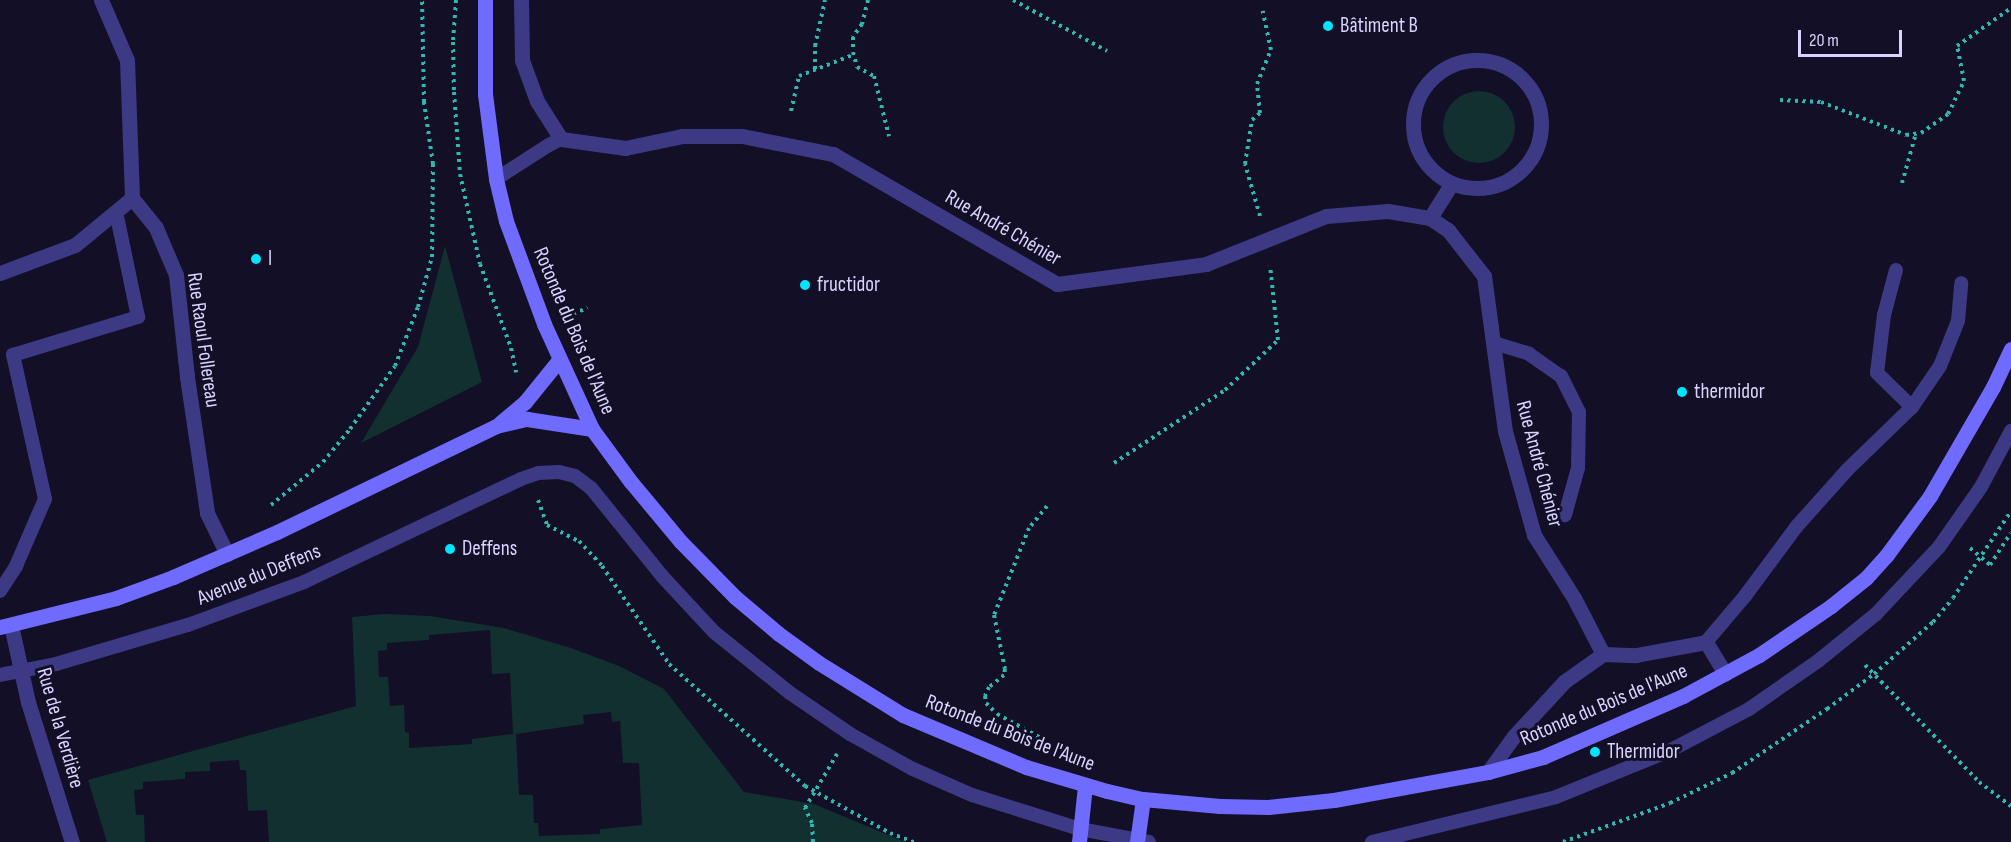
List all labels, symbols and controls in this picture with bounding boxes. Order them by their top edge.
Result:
place label: Bâtiment B [1340,13,1418,39]
scale bar [1801,18,1904,56]
marker: Bâtiment B [1321,19,1335,33]
text: 20 m [1809,30,1839,51]
street label: Rue André Chénier [940,185,1066,271]
street label: Rotonde du Bois de l'Aune [527,244,621,418]
place label: I [268,246,272,272]
marker: I [249,252,263,266]
street label: Rue Raoul Follereau [181,271,225,409]
place label: fructidor [817,272,880,298]
marker: fructidor [798,278,812,292]
place label: thermidor [1694,379,1765,405]
marker: thermidor [1675,385,1689,399]
street label: Rue André Chénier [1510,398,1568,530]
place label: Deffens [462,536,517,562]
street label: Avenue du Deffens [194,539,324,611]
marker: Deffens [443,542,457,556]
street label: Rotonde du Bois de l'Aune [1517,658,1691,752]
street label: Rue de la Verdière [31,665,89,791]
street label: Rotonde du Bois de l'Aune [922,689,1098,777]
place label: Thermidor [1607,739,1680,765]
marker: Thermidor [1588,745,1602,759]

